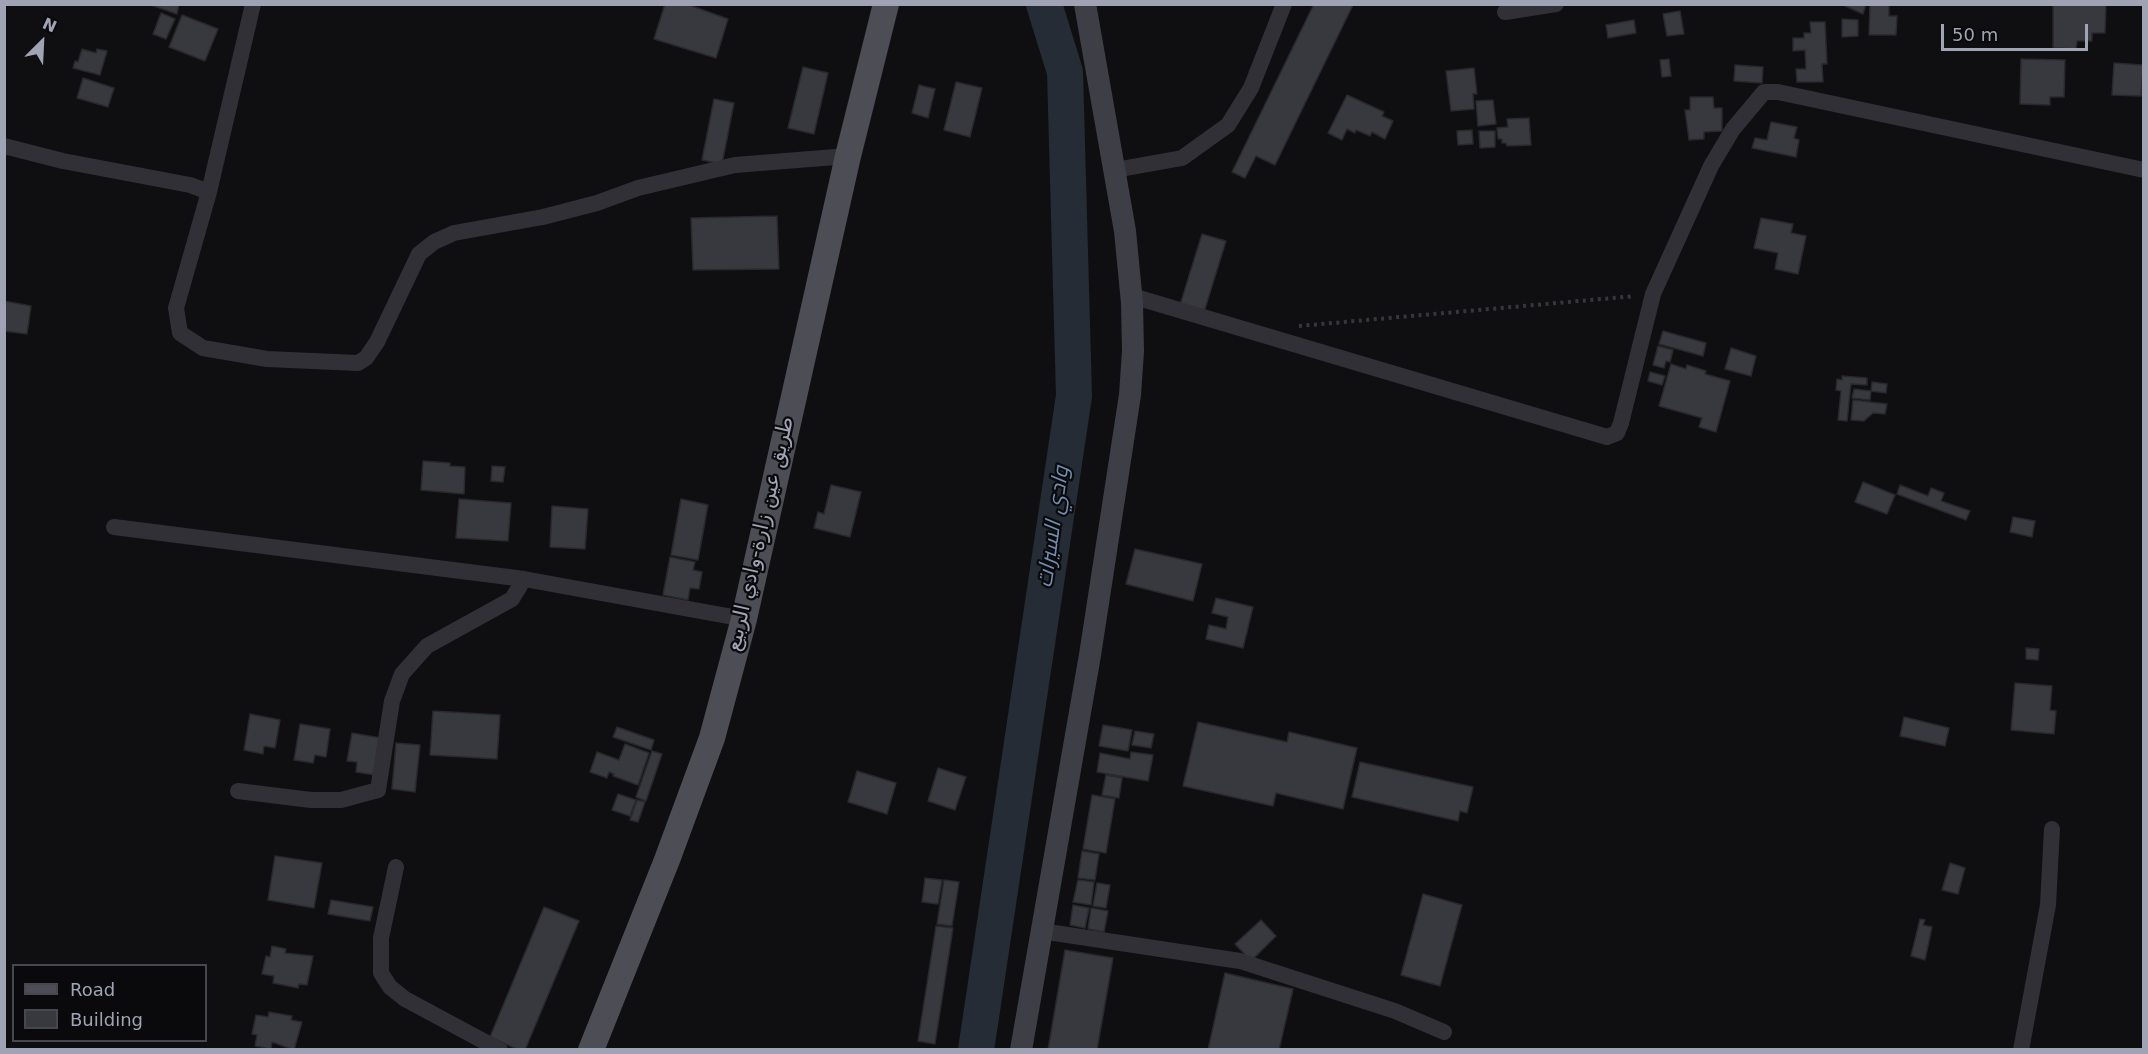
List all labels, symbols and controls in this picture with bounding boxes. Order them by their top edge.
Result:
north arrow [12,12,72,72]
scale bar [1944,12,2091,50]
text: N [40,14,59,36]
text: 50 m [1952,24,1998,45]
street label: طريق عين زارة-وادي الربيع [722,414,800,654]
water label: وادي السيرات [1032,465,1076,589]
legend [12,964,207,1042]
text: Road [70,979,115,1000]
text: Building [70,1009,143,1030]

